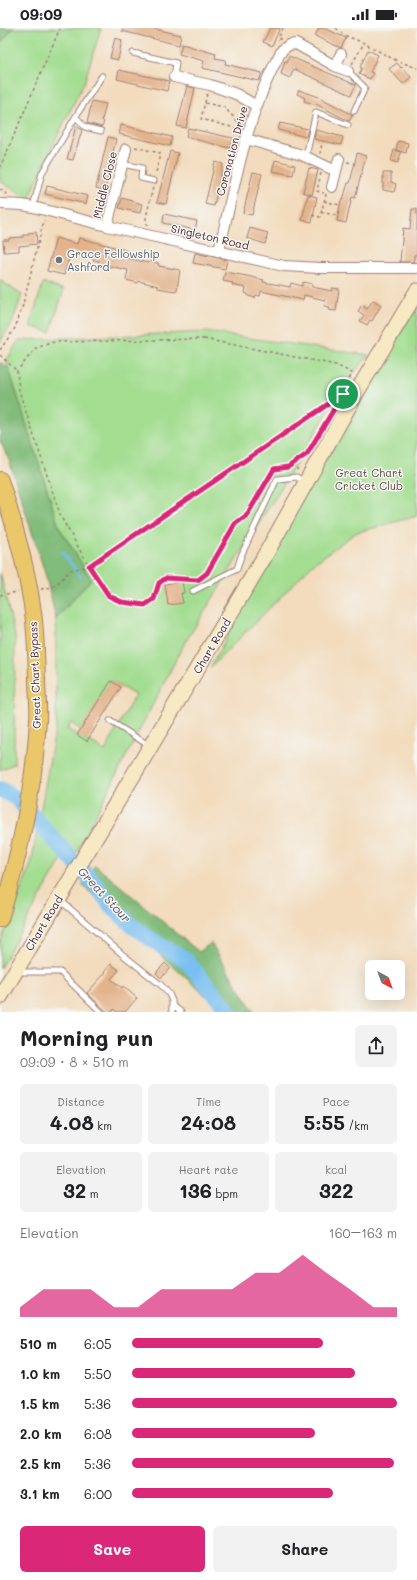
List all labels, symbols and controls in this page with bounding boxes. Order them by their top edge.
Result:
text: 09:09 [20,4,62,24]
street label: Coronation Drive [212,104,251,198]
street label: Middle Close [89,150,120,220]
street label: Singleton Road [169,220,251,253]
place label: Grace Fellowship Ashford [67,246,160,274]
marker: Grace Fellowship Ashford [54,255,64,265]
pin [326,377,360,411]
icon: arrive [332,383,354,405]
park label: Great Chart Cricket Club [335,465,403,493]
street label: Chart Road [189,615,234,676]
street label: Great Chart Bypass [25,621,44,729]
water label: Great Stour [75,863,135,926]
street label: Chart Road [21,892,66,953]
north arrow [365,960,405,1000]
map controls [365,960,405,1000]
text: Morning run [20,1023,153,1052]
button: share [355,1025,397,1067]
text: 09:09 · 8 × 510 m [20,1053,129,1070]
text: Distance [57,1094,105,1109]
text: Time [196,1094,221,1109]
text: Pace [323,1094,350,1109]
text: 4.08 [50,1109,94,1135]
text: 24:08 [181,1109,236,1135]
text: 5:55 [304,1109,345,1135]
text: km [94,1118,112,1133]
text: /km [345,1118,369,1133]
text: Elevation [56,1162,106,1177]
text: Heart rate [179,1162,238,1177]
text: kcal [325,1162,347,1177]
text: 32 [63,1177,86,1203]
text: 136 [179,1177,212,1203]
text: 322 [319,1177,353,1203]
text: m [86,1186,99,1201]
text: bpm [212,1186,238,1201]
text: Elevation [20,1224,78,1241]
text: 160–163 m [329,1224,397,1241]
text: 510 m [20,1335,57,1352]
text: 6:05 [84,1335,111,1352]
text: 1.0 km [20,1365,60,1382]
text: 5:50 [84,1365,111,1382]
text: 1.5 km [20,1395,59,1412]
text: 5:36 [84,1395,111,1412]
text: 2.0 km [20,1425,62,1442]
text: 6:08 [84,1425,112,1442]
text: 2.5 km [20,1455,61,1472]
text: 5:36 [84,1455,111,1472]
text: 3.1 km [20,1485,60,1502]
text: 6:00 [84,1485,112,1502]
button: Save [20,1526,205,1572]
button: Share [213,1526,397,1572]

